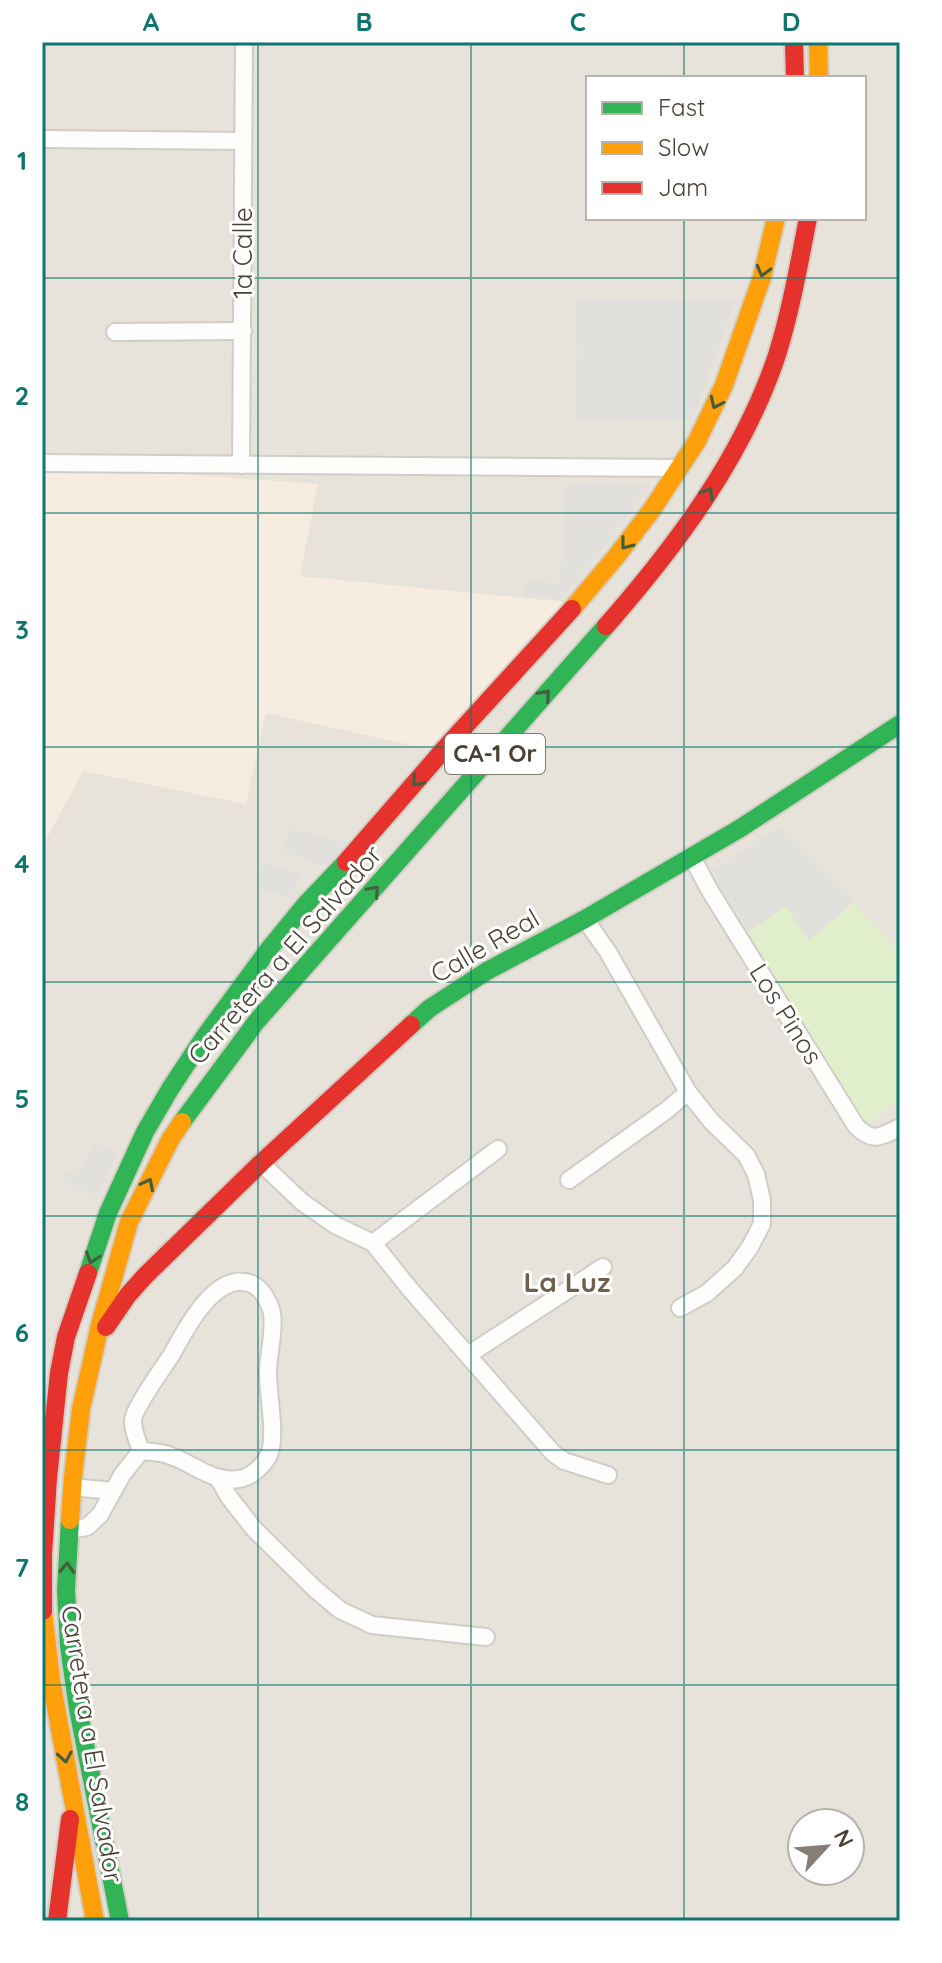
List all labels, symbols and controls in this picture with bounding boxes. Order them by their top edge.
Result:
text: A [143,5,160,38]
text: B [355,5,373,38]
text: C [570,5,586,38]
text: D [782,5,800,38]
legend [586,76,866,220]
text: Fast [658,92,705,122]
text: Slow [658,132,709,162]
text: 1 [17,144,27,177]
text: Jam [658,172,708,202]
street label: 1a Calle [226,207,259,299]
one-way arrow [756,263,773,277]
text: 2 [15,379,29,412]
one-way arrow [710,394,726,409]
one-way arrow [699,487,714,502]
one-way arrow [621,535,635,550]
text: 3 [15,613,29,646]
one-way arrow [535,690,550,704]
road number: CA-1 Or [445,734,545,774]
one-way arrow [412,771,426,786]
street label: Carretera a El Salvador [180,838,389,1071]
text: 4 [14,847,30,880]
one-way arrow [364,885,378,900]
street label: Calle Real [425,901,545,990]
street label: Los Pinos [743,957,830,1070]
text: 5 [15,1082,29,1115]
one-way arrow [138,1178,153,1193]
one-way arrow [86,1250,102,1264]
district label: La Luz [524,1264,610,1299]
text: 6 [15,1316,29,1349]
text: 7 [15,1551,29,1584]
one-way arrow [59,1561,76,1574]
street label: Carretera a El Salvador [54,1603,131,1885]
one-way arrow [55,1750,72,1763]
text: 8 [15,1785,29,1818]
north arrow [786,1807,866,1887]
text: N [828,1825,860,1852]

